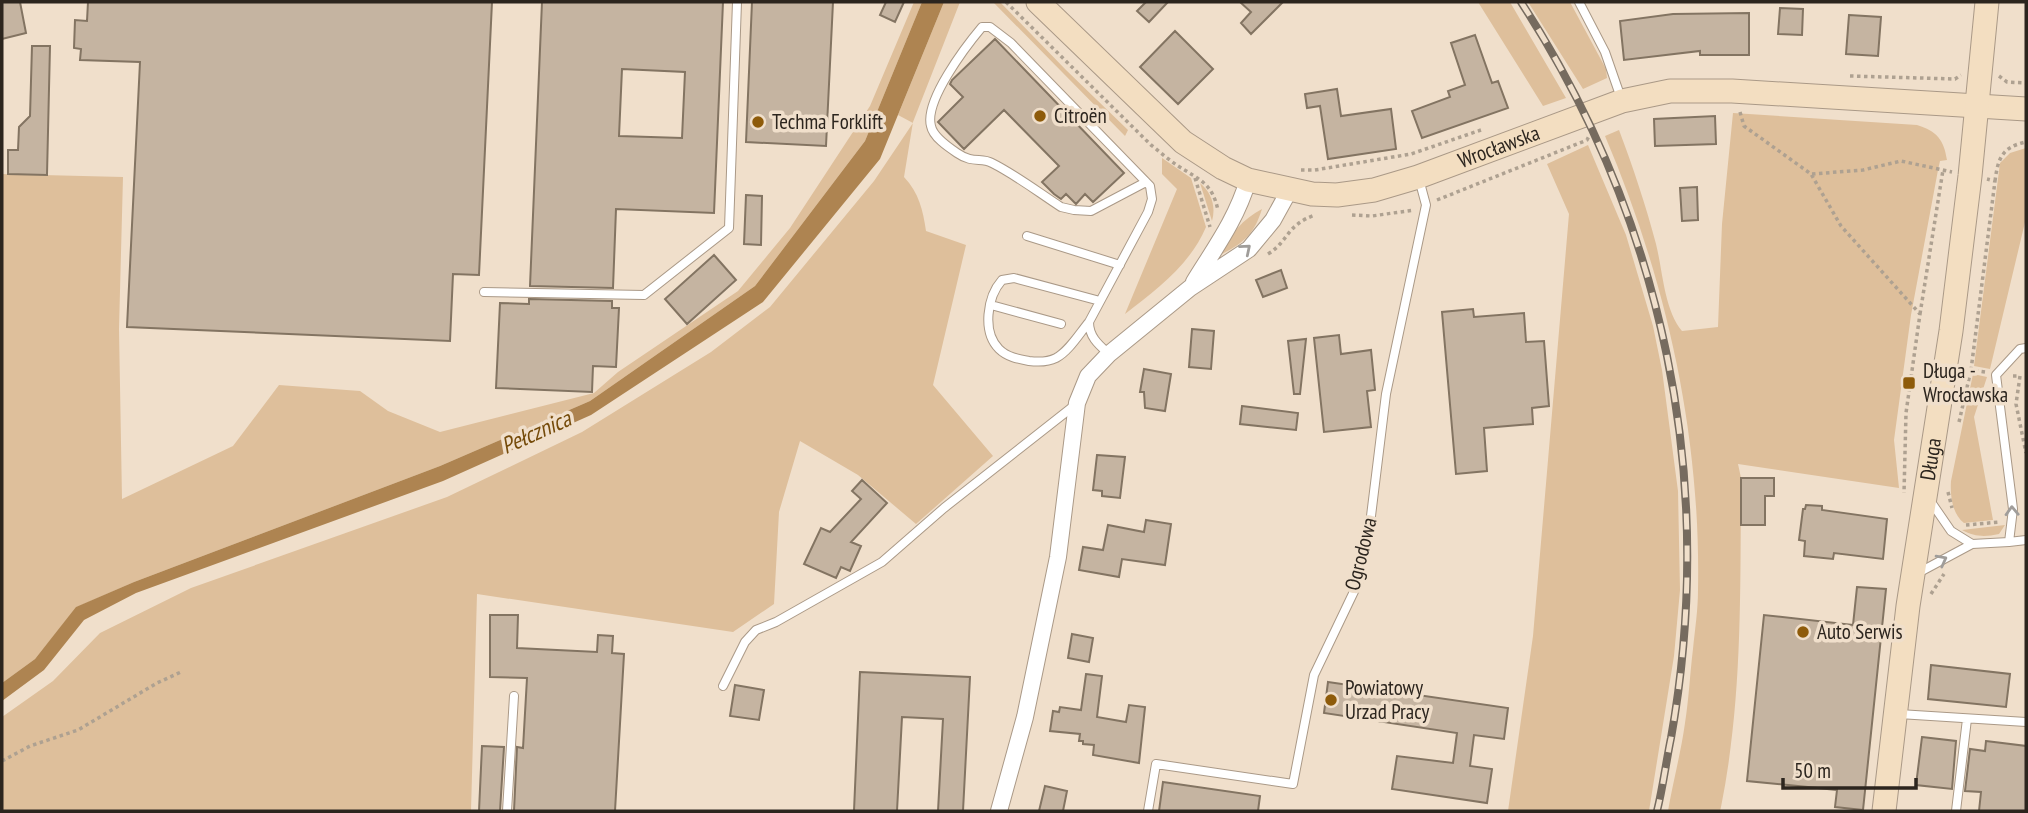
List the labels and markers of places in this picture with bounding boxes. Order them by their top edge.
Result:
place label: Citroën [1054,102,1107,129]
place label: Techma Forklift [772,108,883,135]
marker: Citroën [1032,108,1048,124]
marker: Techma Forklift [750,114,766,130]
place label: Długa - Wrocławska [1923,357,2008,408]
marker: Długa - Wrocławska [1901,375,1917,391]
place label: Auto Serwis [1817,618,1903,645]
marker: Auto Serwis [1795,624,1811,640]
place label: Powiatowy Urzad Pracy [1345,674,1430,725]
marker: Powiatowy Urzad Pracy [1323,692,1339,708]

